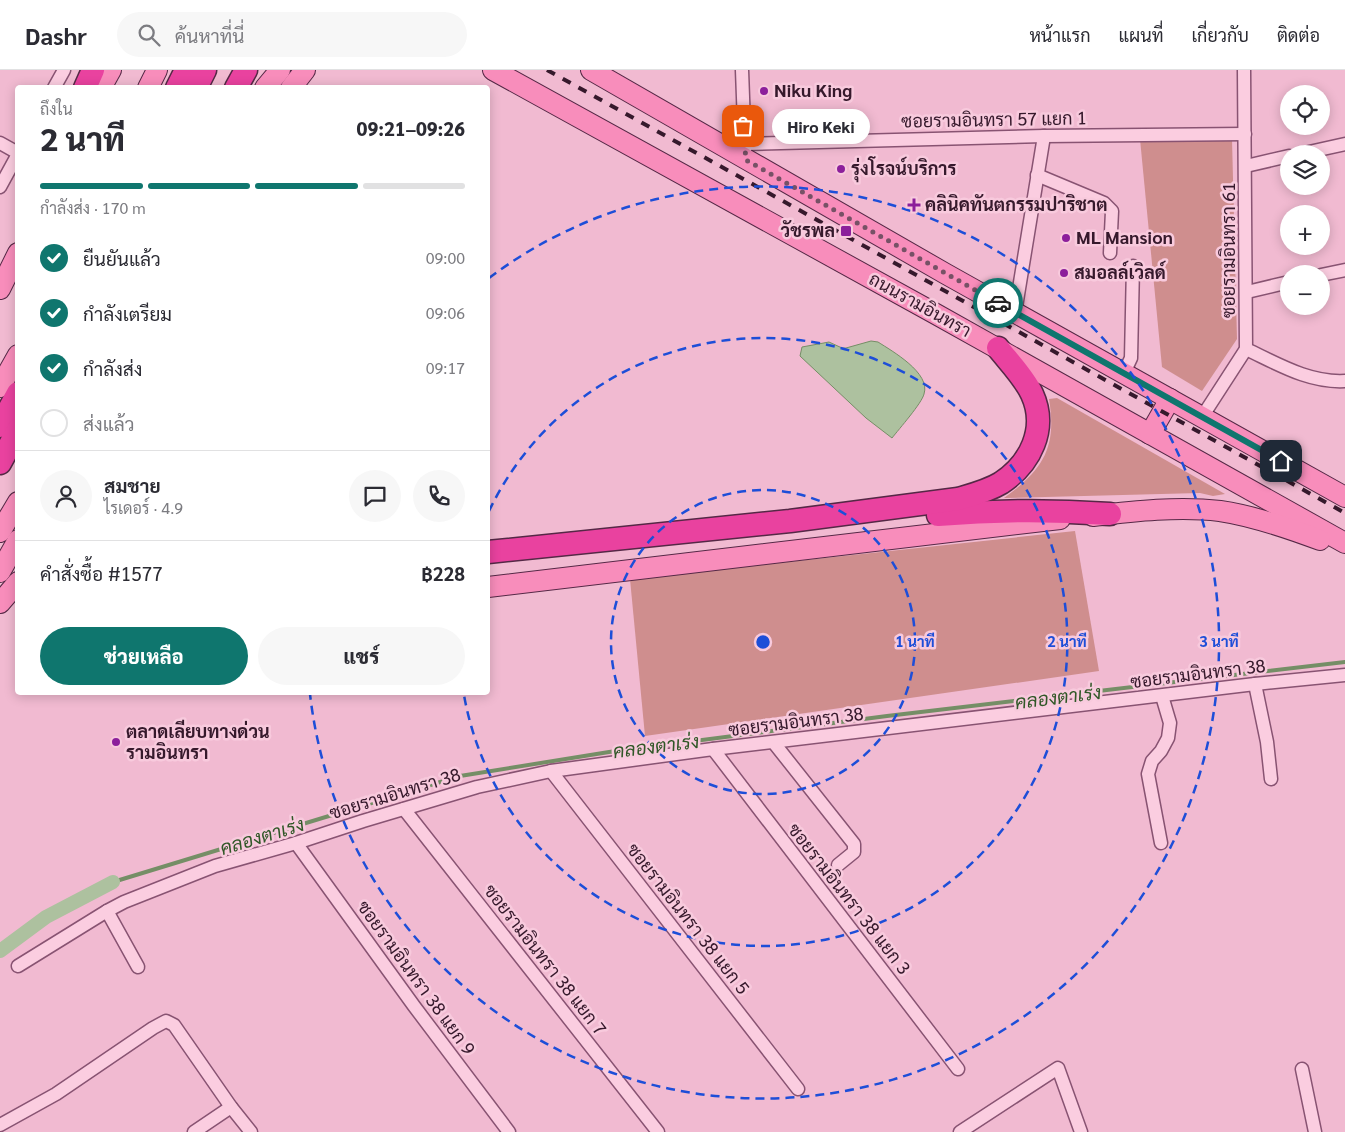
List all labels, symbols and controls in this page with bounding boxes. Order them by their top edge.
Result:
search box [117,12,467,57]
text: Dashr [25,19,87,51]
icon: search [135,21,163,49]
text: ค้นหาที่นี่ [175,23,244,47]
text: หน้าแรก [1029,23,1091,46]
text: แผนที่ [1119,23,1163,46]
text: เกี่ยวกับ [1191,23,1249,46]
text: ติดต่อ [1277,23,1320,46]
place label: Niku King [774,78,852,101]
marker: Niku King [758,85,770,97]
map controls [1280,85,1330,315]
button: locate [1280,85,1330,135]
text: ถึงใน [40,98,73,119]
pin [722,105,764,147]
street label: ซอยรามอินทรา 57 แยก 1 [901,105,1087,132]
callout: Hiro Keki [773,108,870,144]
icon: bag [729,112,757,140]
text: 09:21–09:26 [357,116,465,140]
text: Hiro Keki [787,116,855,137]
text: 2 นาที [40,117,125,158]
button: layers [1280,145,1330,195]
place label: รุ่งโรจน์บริการ [851,156,957,183]
marker: รุ่งโรจน์บริการ [835,163,847,175]
street label: ซอยรามอินทรา 61 [1216,182,1239,318]
place label: คลินิคทันตกรรมปาริชาต [925,192,1108,215]
text: กำลังส่ง · 170 m [40,197,146,218]
marker: คลินิคทันตกรรมปาริชาต [907,198,921,212]
button: + [1280,205,1330,255]
place label: วัชรพล [781,218,835,241]
marker: วัชรพล [839,224,853,238]
place label: ML Mansion [1076,225,1173,248]
marker: ML Mansion [1060,232,1072,244]
icon: check [40,244,68,272]
text: ยืนยันแล้ว [83,246,161,270]
text: 09:00 [426,247,465,268]
place label: สมอลล์เวิลด์ [1074,260,1167,283]
button: − [1280,265,1330,315]
street label: ถนนรามอินทรา [866,266,976,341]
marker: สมอลล์เวิลด์ [1058,267,1070,279]
courier [973,278,1023,328]
icon: car [984,289,1012,317]
icon: check [40,299,68,327]
text: กำลังเตรียม [83,301,172,325]
text: 09:06 [426,302,465,323]
icon: check [40,354,68,382]
text: กำลังส่ง [83,356,142,380]
text: 09:17 [426,357,465,378]
text: ส่งแล้ว [83,411,134,435]
pin [1260,440,1302,482]
icon: home [1267,447,1295,475]
button: person [40,470,92,522]
button: chat [349,470,401,522]
button: phone [413,470,465,522]
text: สมชาย [104,473,161,497]
text: ไรเดอร์ · 4.9 [104,497,183,518]
text: คำสั่งซื้อ #1577 [40,561,163,585]
text: ฿228 [421,561,465,585]
button: ช่วยเหลือ [40,627,248,685]
button: แชร์ [258,627,465,685]
text: 1 นาที [895,631,935,650]
text: 2 นาที [1047,631,1087,650]
text: 3 นาที [1199,631,1239,650]
centre of rings [754,633,772,651]
street label: ซอยรามอินทรา 38 [1129,653,1267,692]
water label: คลองตาเร่ง [1013,679,1103,713]
street label: ซอยรามอินทรา 38 [727,701,865,740]
place label: ตลาดเลียบทางด่วน รามอินทรา [126,719,270,763]
water label: คลองตาเร่ง [611,728,701,762]
marker: ตลาดเลียบทางด่วน รามอินทรา [110,736,122,748]
street label: ซอยรามอินทรา 38 [326,762,463,823]
water label: คลองตาเร่ง [217,811,307,859]
street label: ซอยรามอินทรา 38 แยก 3 [784,818,916,978]
street label: ซอยรามอินทรา 38 แยก 5 [623,838,755,998]
street label: ซอยรามอินทรา 38 แยก 7 [480,879,612,1039]
street label: ซอยรามอินทรา 38 แยก 9 [353,895,481,1059]

